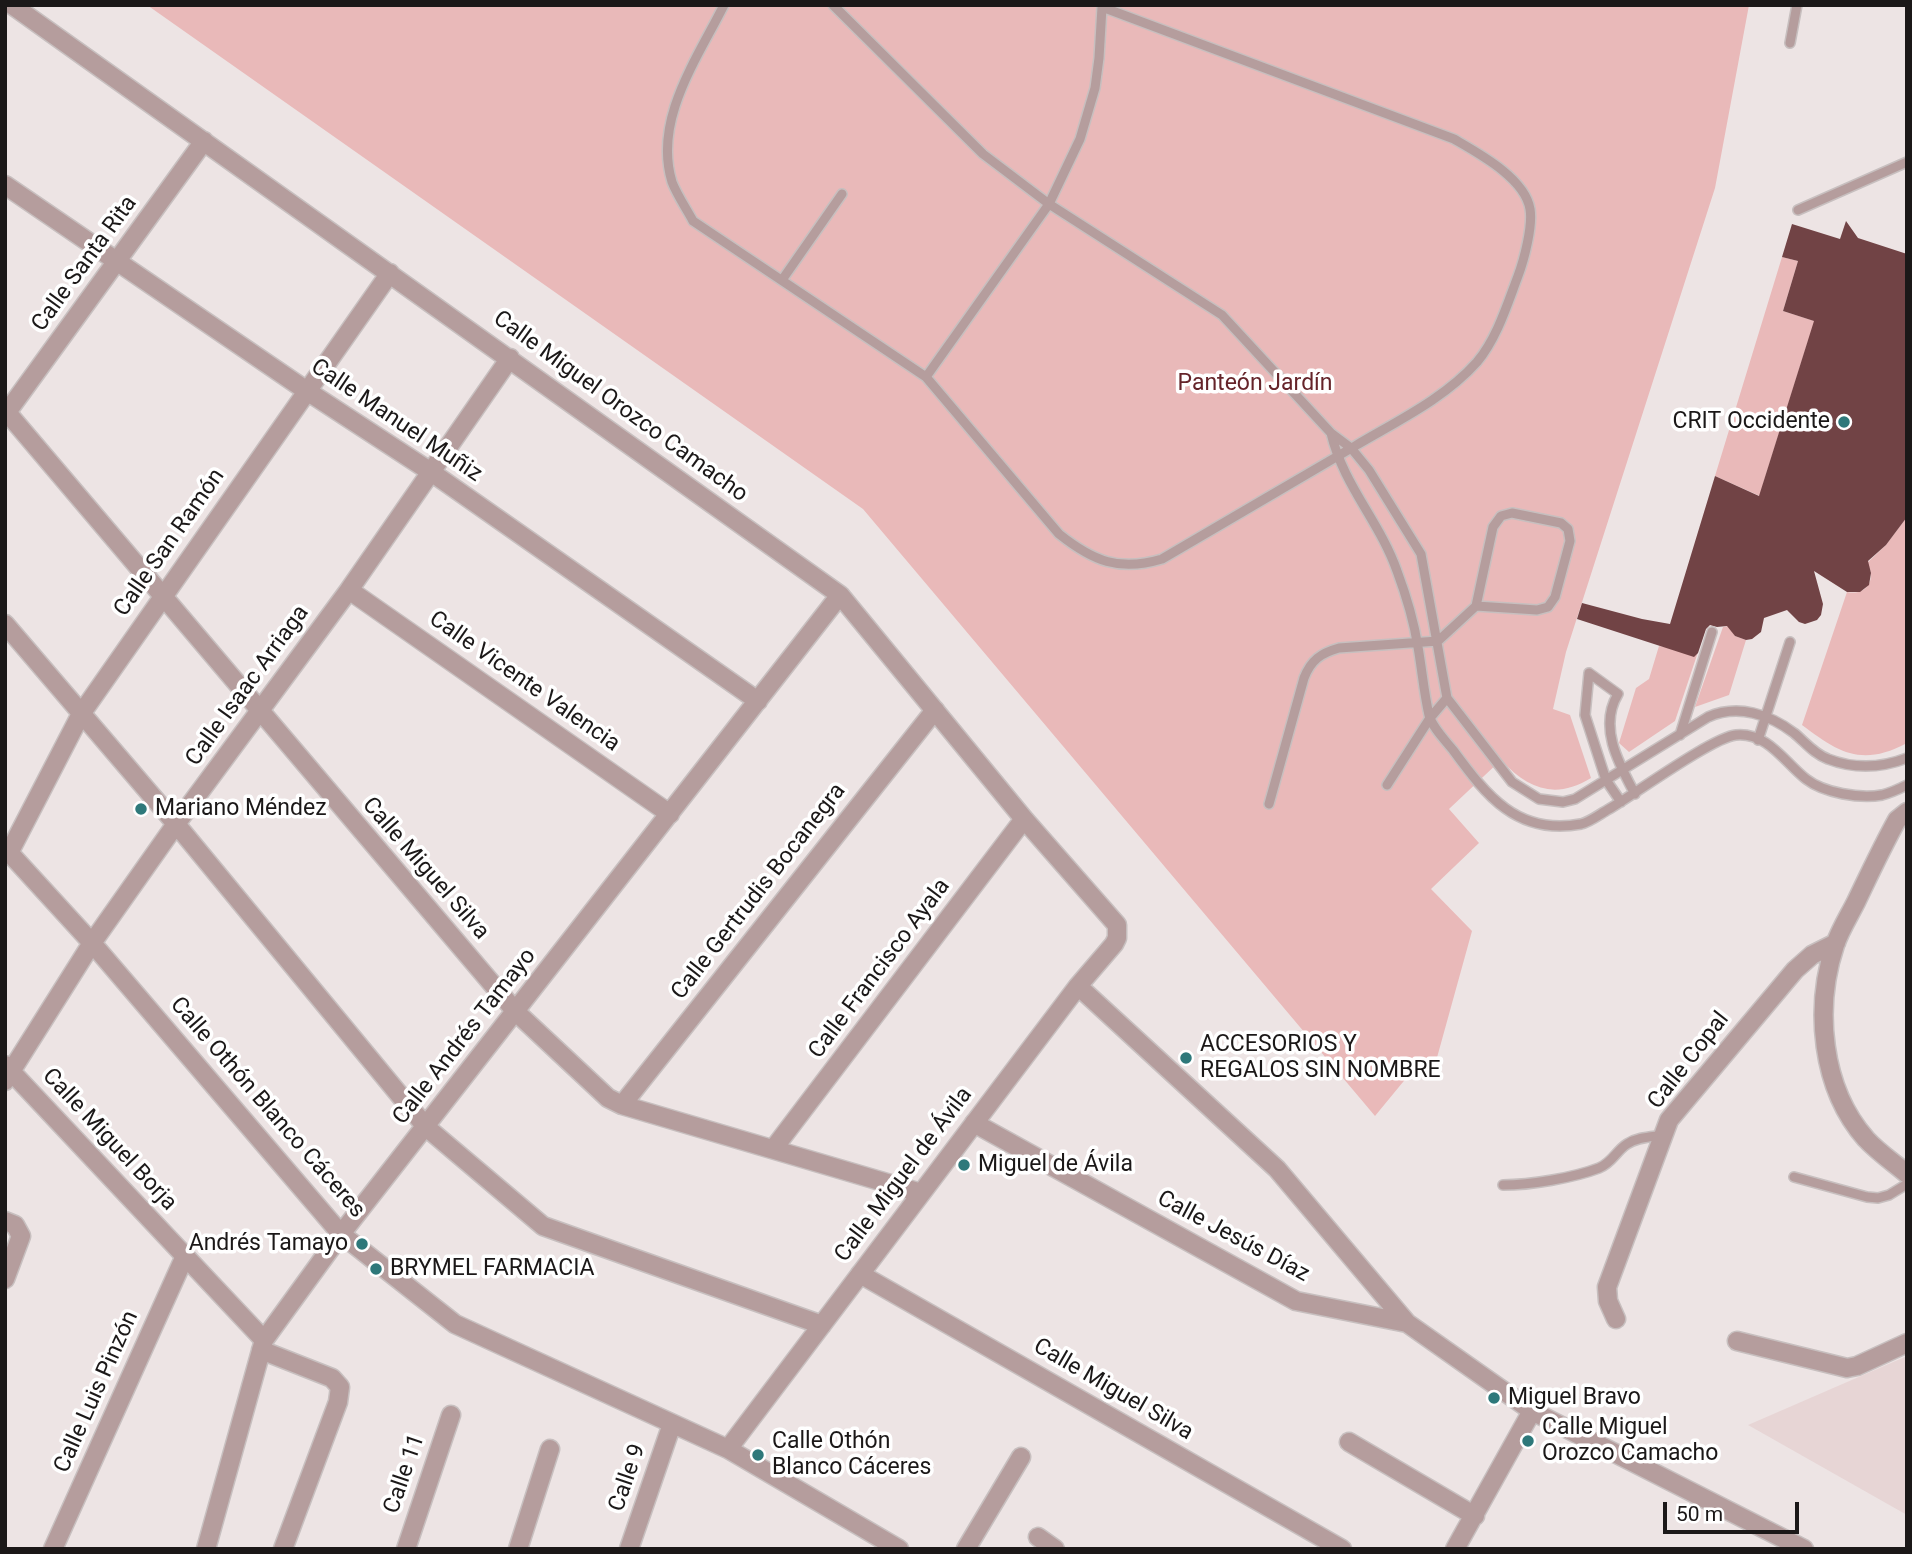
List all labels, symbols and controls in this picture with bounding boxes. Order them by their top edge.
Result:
street label: Calle Santa Rita [27,191,143,337]
street label: Calle Miguel Orozco Camacho [487,305,753,509]
street label: Calle Manuel Muñiz [305,354,487,488]
park label: Panteón Jardín [1178,370,1332,398]
place label: CRIT Occidente [1672,408,1830,436]
marker: CRIT Occidente [1836,414,1852,430]
street label: Calle San Ramón [109,464,231,622]
street label: Calle Isaac Arriaga [181,600,315,772]
street label: Calle Vicente Valencia [423,606,625,758]
street label: Calle Gertrudis Bocanegra [666,778,852,1006]
street label: Calle Miguel Silva [356,792,494,946]
place label: Mariano Méndez [155,795,327,823]
marker: Mariano Méndez [133,801,149,817]
street label: Calle Francisco Ayala [803,874,957,1064]
street label: Calle Andrés Tamayo [388,943,542,1131]
street label: Calle Othón Blanco Cáceres [164,992,370,1224]
street label: Calle Copal [1643,1007,1735,1115]
place label: ACCESORIOS Y REGALOS SIN NOMBRE [1200,1031,1441,1085]
marker: ACCESORIOS Y REGALOS SIN NOMBRE [1178,1050,1194,1066]
street label: Calle Miguel Borja [36,1063,182,1217]
street label: Calle Miguel de Ávila [829,1082,979,1268]
place label: Miguel de Ávila [978,1151,1133,1179]
marker: Miguel de Ávila [956,1157,972,1173]
street label: Calle Jesús Díaz [1152,1185,1314,1289]
place label: Andrés Tamayo [189,1230,348,1258]
marker: Andrés Tamayo [354,1236,370,1252]
place label: BRYMEL FARMACIA [390,1255,595,1283]
marker: BRYMEL FARMACIA [368,1261,384,1277]
street label: Calle Luis Pinzón [49,1307,145,1477]
street label: Calle Miguel Silva [1028,1333,1198,1447]
place label: Miguel Bravo [1508,1384,1641,1412]
marker: Miguel Bravo [1486,1390,1502,1406]
place label: Calle Miguel Orozco Camacho [1542,1414,1718,1468]
place label: Calle Othón Blanco Cáceres [772,1428,931,1482]
street label: Calle 11 [379,1431,431,1517]
marker: Calle Miguel Orozco Camacho [1520,1433,1536,1449]
street label: Calle 9 [604,1441,652,1515]
marker: Calle Othón Blanco Cáceres [750,1447,766,1463]
scale bar [1667,1488,1804,1532]
text: 50 m [1676,1502,1723,1526]

